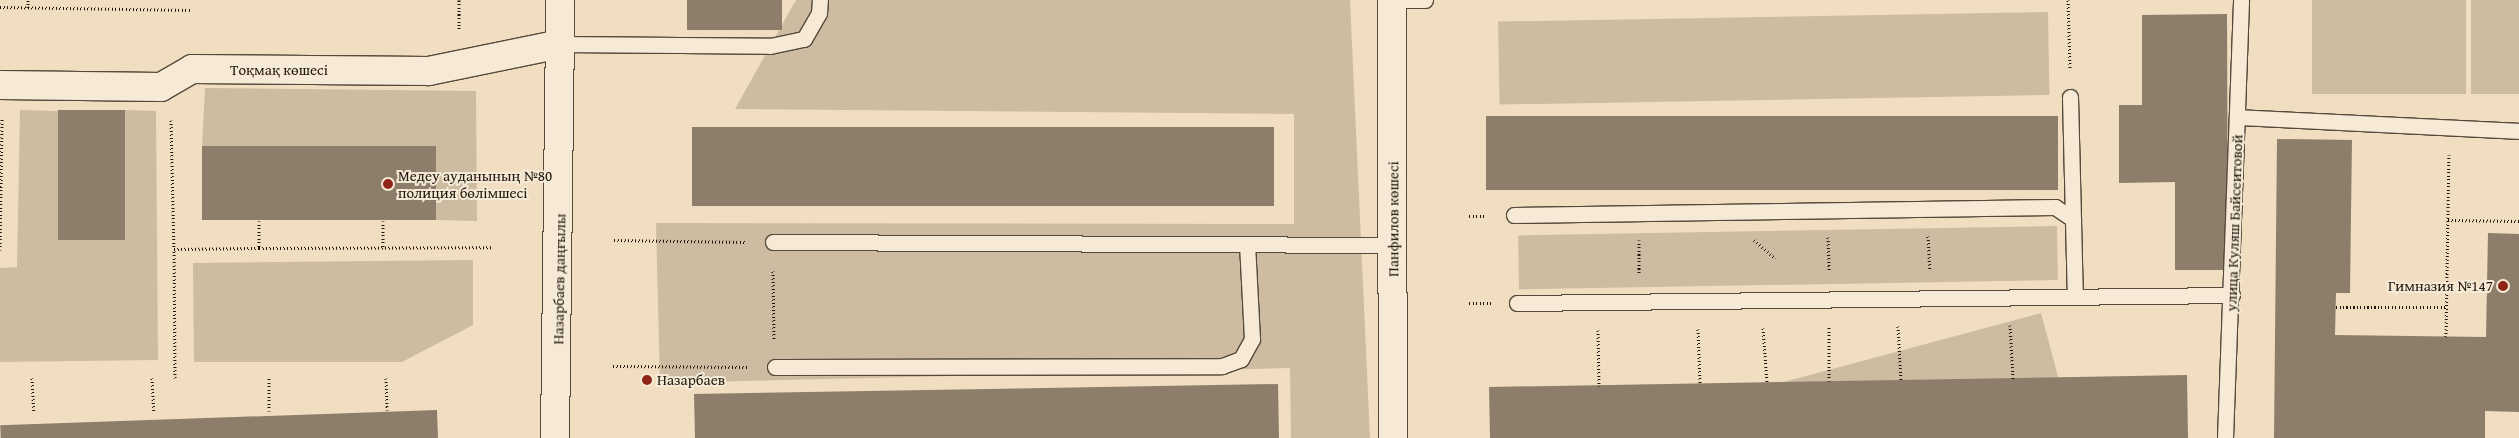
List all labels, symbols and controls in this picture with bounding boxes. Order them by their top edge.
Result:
street label: Тоқмақ көшесі [230,61,328,79]
street label: улица Куляш Байсеитовой [2222,134,2246,312]
street label: Панфилов көшесі [1384,161,1402,277]
place label: Медеу ауданының №80 полиция бөлімшесі [398,166,552,201]
marker: Медеу ауданының №80 полиция бөлімшесі [382,178,394,190]
street label: Назарбаев даңғылы [549,213,569,345]
place label: Гимназия №147 [2388,277,2493,295]
marker: Гимназия №147 [2497,280,2509,292]
place label: Назарбаев [657,371,725,389]
marker: Назарбаев [641,374,653,386]

